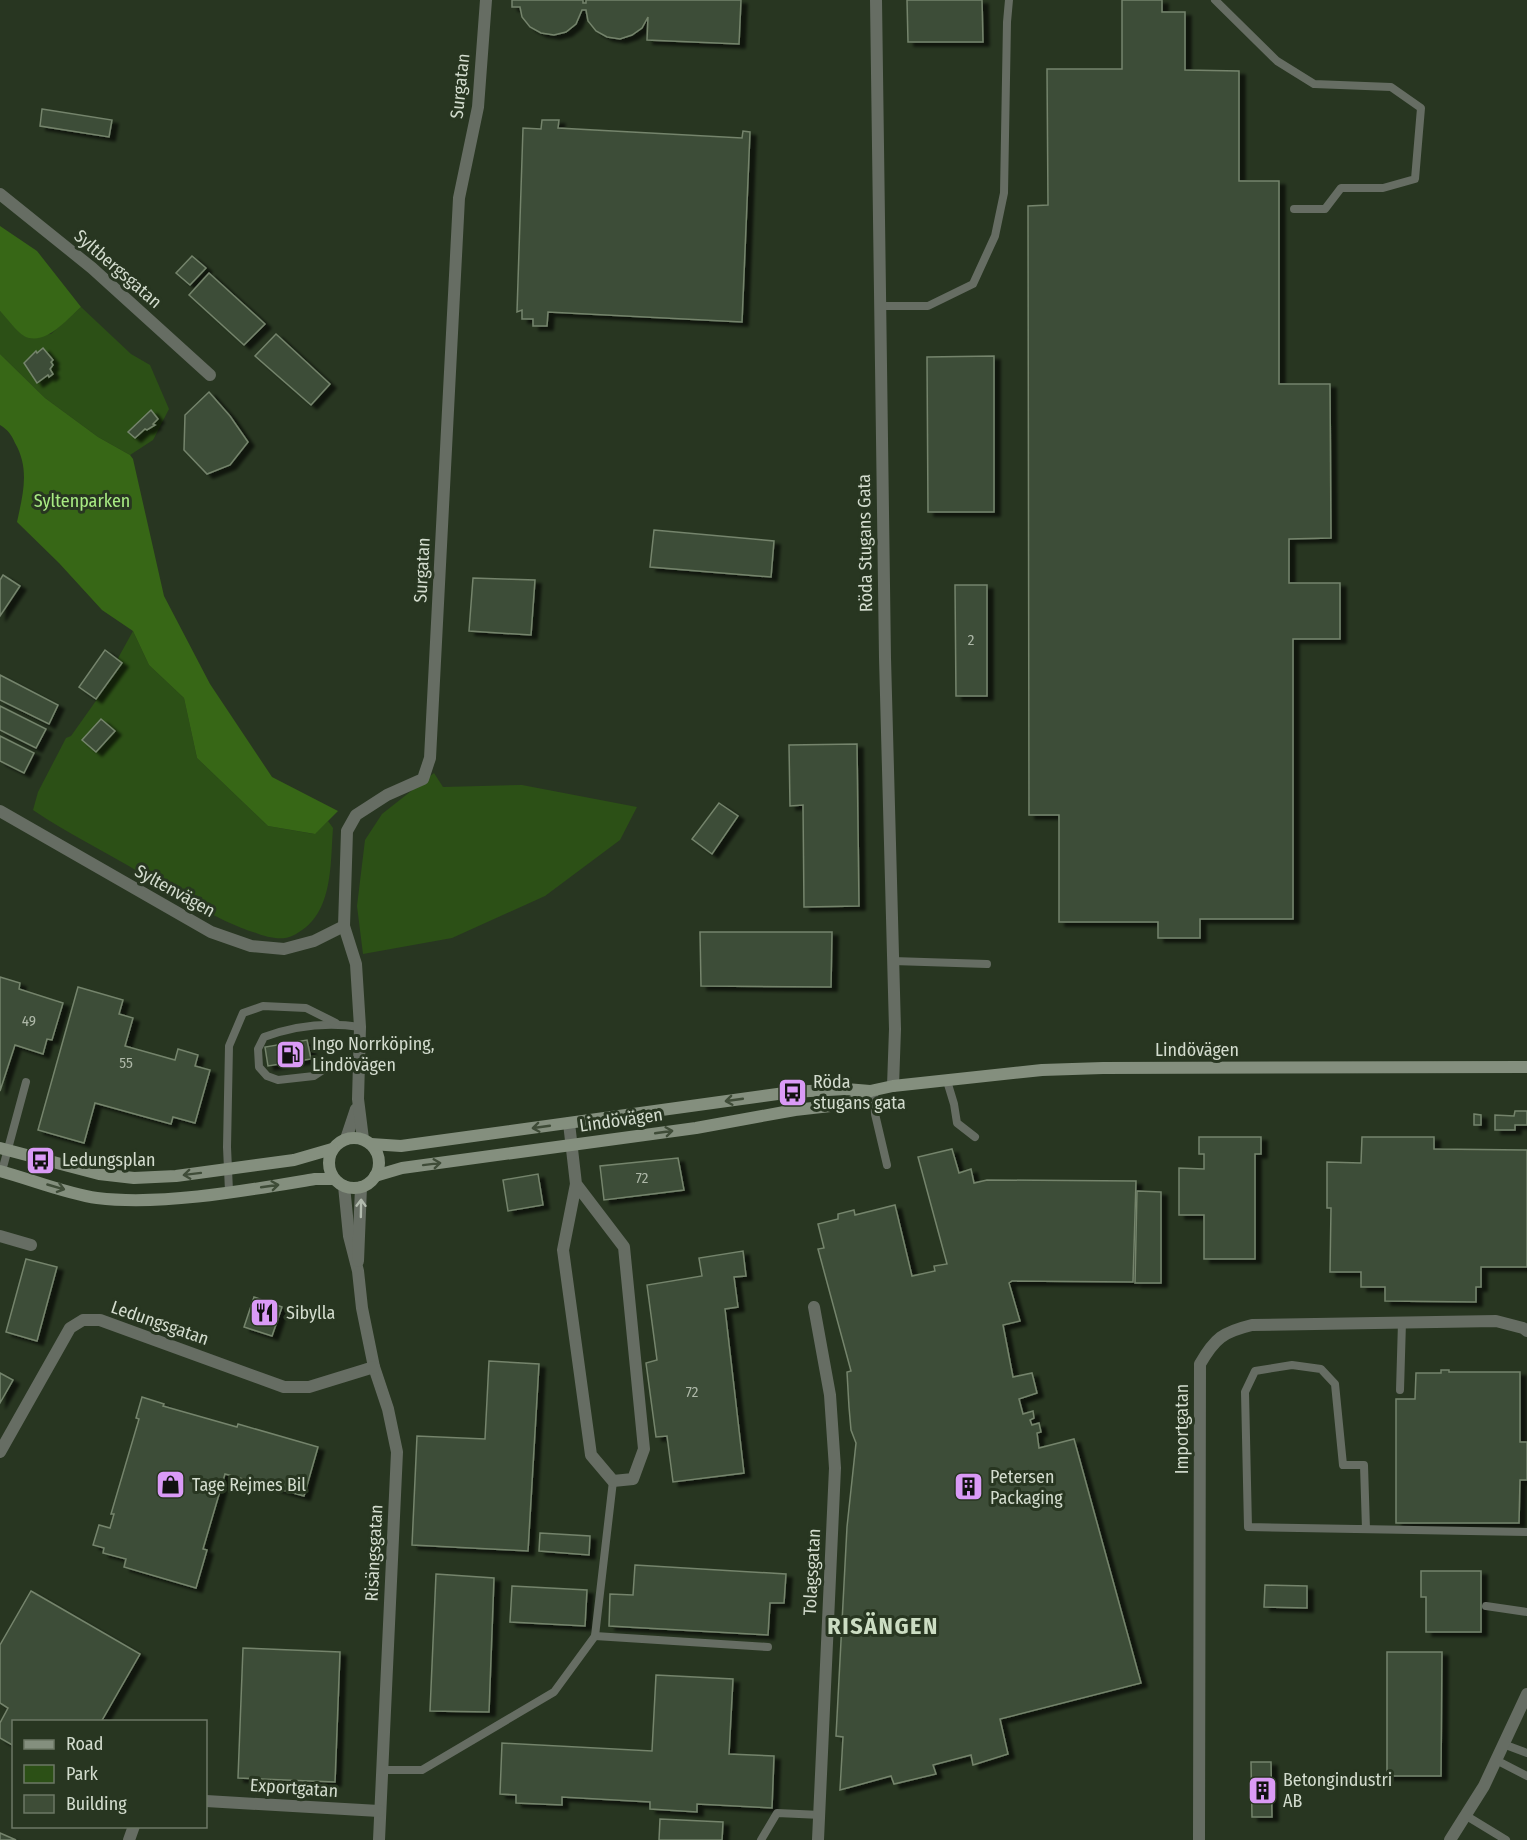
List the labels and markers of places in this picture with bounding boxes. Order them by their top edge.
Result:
place label: Ingo Norrköping, Lindövägen [312,1033,435,1076]
fuel station icon: Ingo Norrköping, Lindövägen [275,1038,307,1070]
place label: Röda stugans gata [813,1071,906,1114]
bus stop icon: Röda stugans gata [776,1076,808,1108]
bus stop icon: Ledungsplan [25,1144,57,1176]
place label: Ledungsplan [62,1149,156,1171]
restaurant icon: Sibylla [249,1297,281,1329]
place label: Sibylla [286,1302,335,1324]
place label: Petersen Packaging [990,1466,1063,1509]
shop icon: Tage Rejmes Bil [155,1469,187,1501]
building icon: Petersen Packaging [953,1471,985,1503]
place label: Tage Rejmes Bil [192,1474,306,1496]
place label: Betongindustri AB [1283,1769,1392,1812]
building icon: Betongindustri AB [1246,1774,1278,1806]

